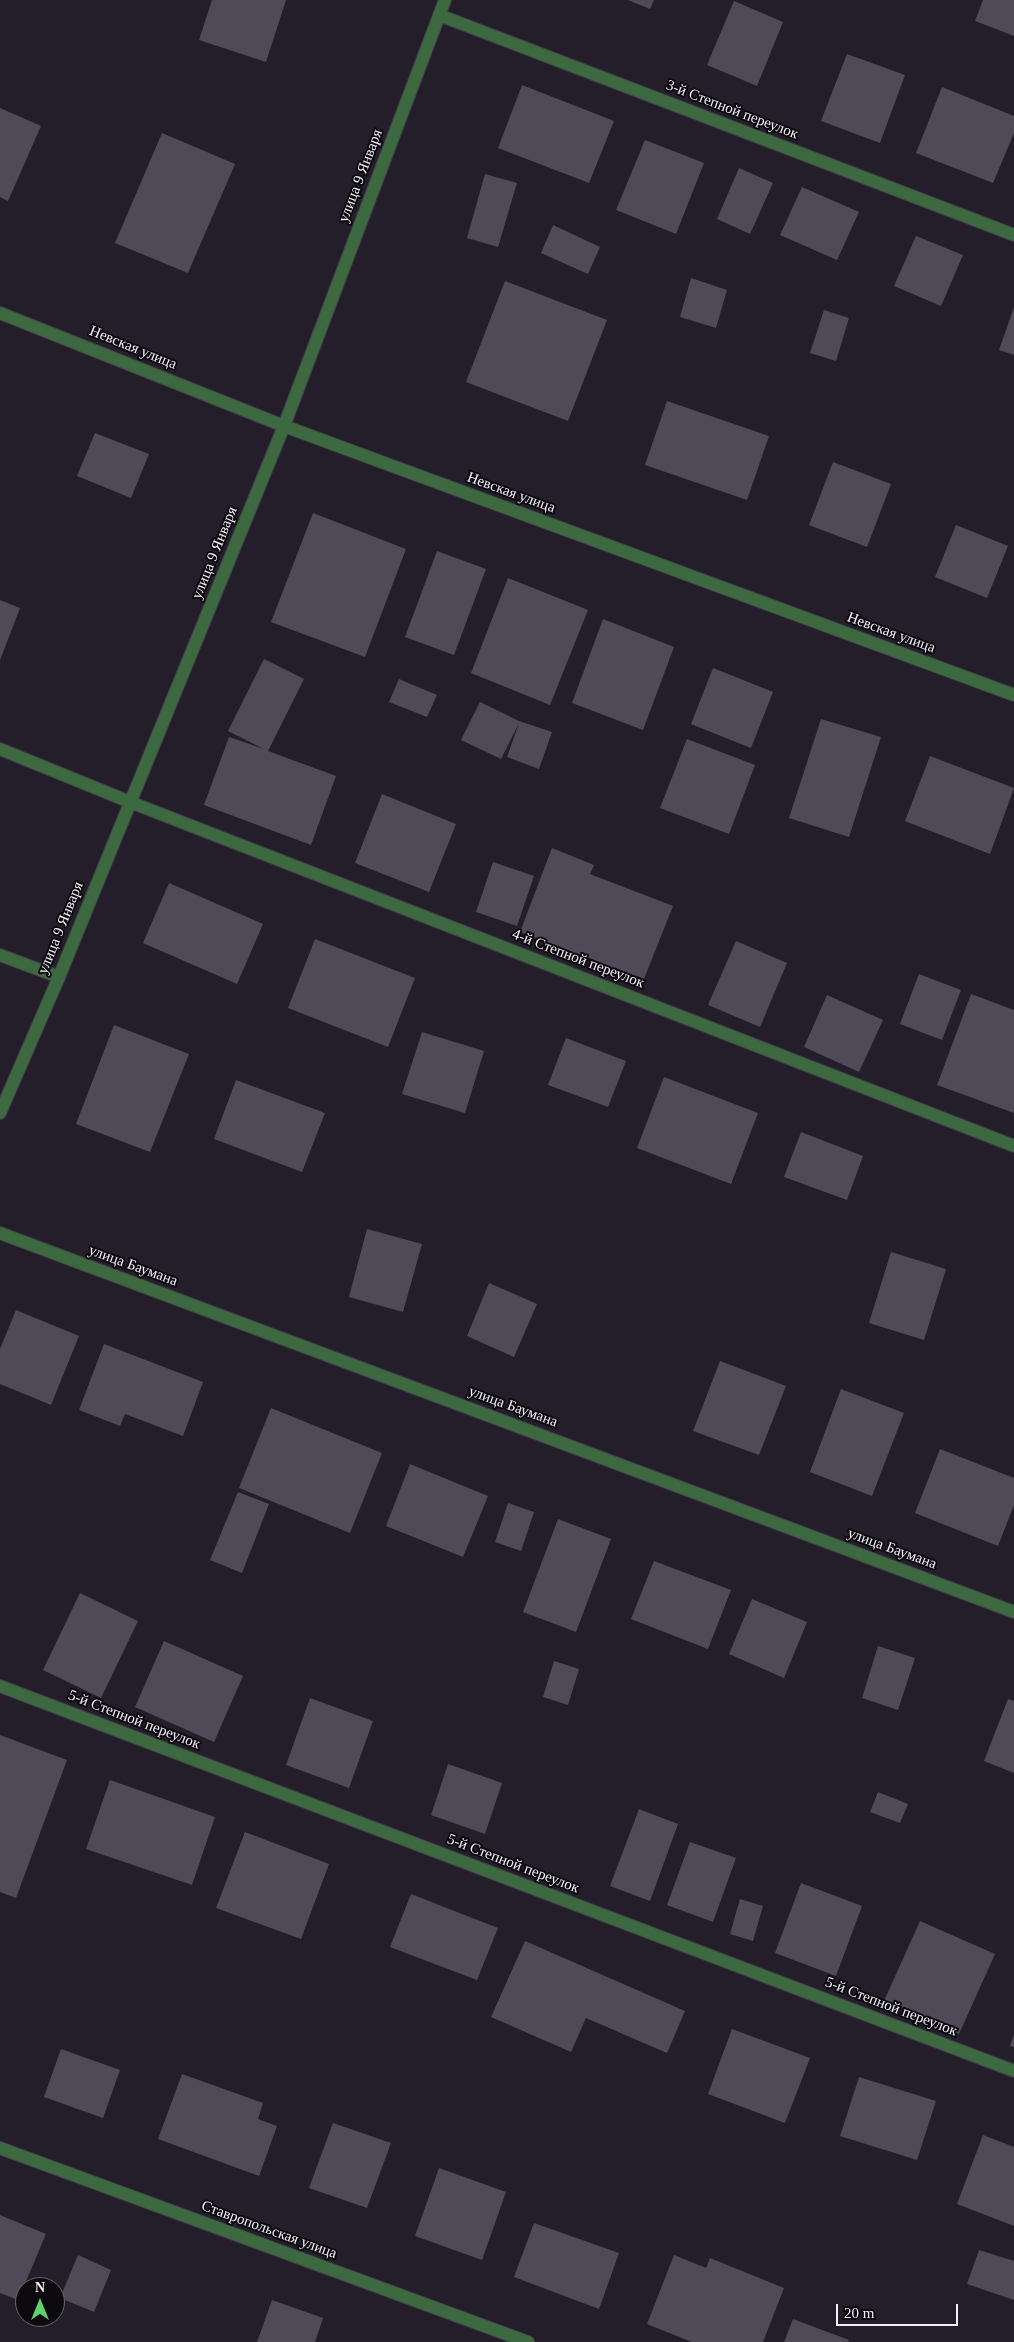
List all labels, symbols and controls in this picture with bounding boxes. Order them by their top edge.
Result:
street label: 3-й Степной переулок [663,76,801,144]
street label: улица 9 Января [335,127,387,225]
street label: Невская улица [87,322,179,374]
street label: Невская улица [464,469,558,517]
street label: улица 9 Января [188,504,242,602]
street label: Невская улица [844,609,938,657]
street label: улица 9 Января [34,879,88,977]
street label: 4-й Степной переулок [509,925,647,993]
street label: улица Баумана [86,1242,180,1290]
street label: улица Баумана [466,1383,560,1431]
street label: улица Баумана [845,1525,939,1573]
street label: 5-й Степной переулок [65,1686,203,1754]
street label: 5-й Степной переулок [444,1830,582,1898]
street label: 5-й Степной переулок [822,1973,960,2041]
street label: Ставропольская улица [199,2197,339,2263]
north arrow [15,2277,65,2327]
text: N [35,2280,45,2295]
scale bar [839,2294,962,2326]
text: 20 m [844,2305,874,2321]

